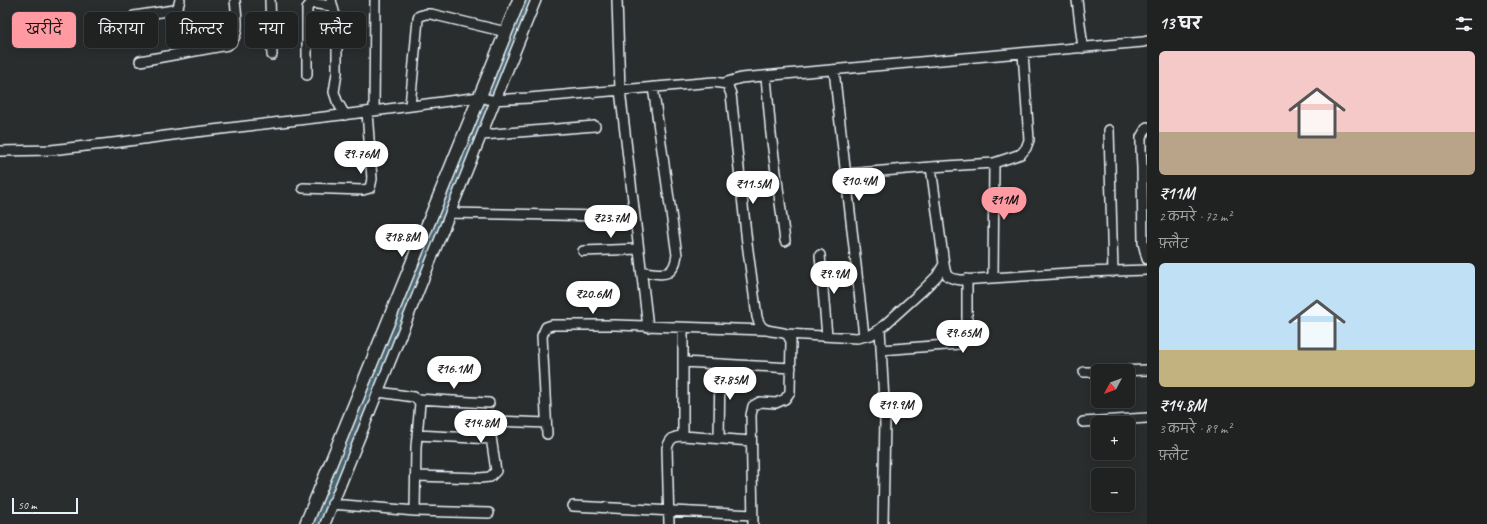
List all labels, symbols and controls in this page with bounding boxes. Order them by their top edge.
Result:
chip: खरीदें [12,12,76,48]
chip: किराया [84,12,158,48]
chip: फ़िल्टर [166,12,237,48]
chip: नया [245,12,298,48]
chip: फ़्लैट [306,12,366,48]
text: 13 घर [1159,13,1201,34]
icon: filters [1453,13,1475,35]
icon: home [1281,77,1353,149]
pin: ₹9.76M [328,141,394,175]
text: ₹9.76M [343,146,379,162]
pin: ₹10.4M [826,168,892,202]
pin: ₹11.5M [720,171,786,205]
text: ₹10.4M [841,173,877,189]
text: ₹11.5M [735,176,771,192]
text: ₹11M [1159,183,1194,204]
pin: ₹11M [980,187,1028,221]
text: ₹11M [990,192,1018,208]
pin: ₹23.7M [578,205,644,239]
text: 2 कमरे · 72 m² [1159,209,1231,225]
text: ₹23.7M [593,210,629,226]
pin: ₹18.8M [369,224,435,258]
text: ₹18.8M [384,229,420,245]
text: फ़्लैट [1159,236,1189,252]
pin: ₹9.9M [806,261,862,295]
text: ₹9.9M [819,266,849,282]
pin: ₹20.6M [560,281,626,315]
text: ₹20.6M [575,286,611,302]
icon: home [1281,289,1353,361]
pin: ₹9.65M [930,320,996,354]
text: ₹9.65M [945,325,981,341]
pin: ₹16.1M [421,356,487,390]
text: ₹16.1M [436,361,472,377]
north arrow [1091,364,1135,408]
map controls [1091,364,1135,512]
pin: ₹7.85M [697,367,763,401]
text: ₹7.85M [712,372,748,388]
pin: ₹19.9M [863,392,929,426]
text: ₹14.8M [1159,395,1205,416]
text: ₹19.9M [878,397,914,413]
pin: ₹14.8M [448,410,514,444]
text: ₹14.8M [463,415,499,431]
button: + [1091,416,1135,460]
text: 3 कमरे · 89 m² [1159,421,1231,437]
text: फ़्लैट [1159,448,1189,464]
button: − [1091,468,1135,512]
scale bar [12,496,78,515]
text: 50 m [18,498,37,512]

